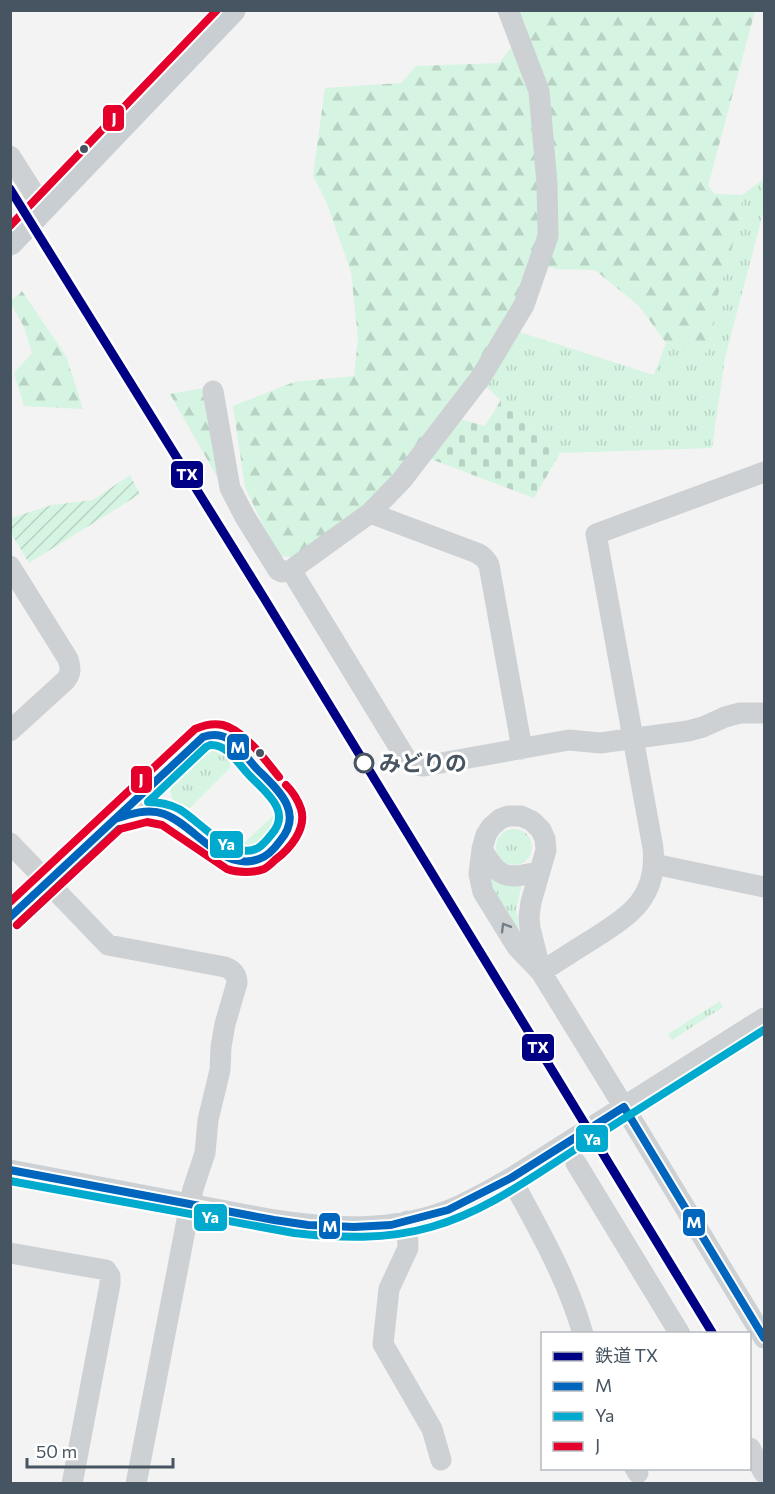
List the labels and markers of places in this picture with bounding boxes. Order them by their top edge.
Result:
unlabelled marker [78,143,90,155]
unlabelled marker [254,747,266,759]
place label: みどりの [379,749,467,776]
marker: みどりの [354,753,374,773]

